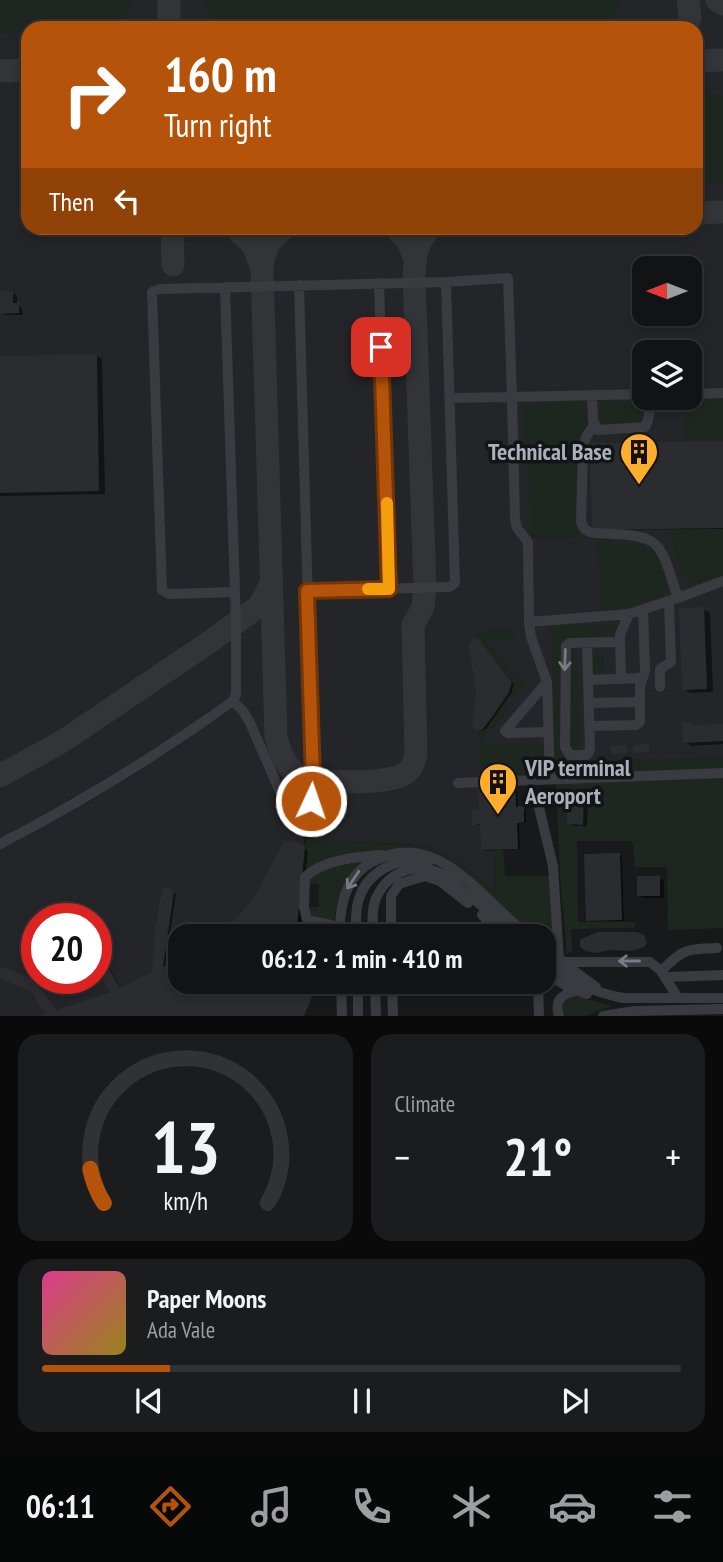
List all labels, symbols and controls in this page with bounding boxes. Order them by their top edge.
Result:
text: 160 m [164,42,277,106]
icon: right [49,49,140,140]
text: Turn right [164,104,272,146]
icon: left [108,182,146,220]
text: Then [49,185,94,218]
north arrow [632,256,702,326]
map controls [632,256,702,410]
pin [351,317,411,377]
icon: arrive [362,328,400,366]
button: layers [632,340,702,410]
building icon: Technical Base [618,431,660,486]
place label: Technical Base [488,436,612,467]
one-way arrow [559,648,572,671]
place label: VIP terminal Aeroport [524,752,631,811]
building icon: VIP terminal Aeroport [477,761,519,816]
position arrow [274,764,348,838]
one-way arrow [346,870,360,889]
speed limit sign: 20 [21,903,112,994]
text: 06:12 · 1 min · 410 m [262,942,462,975]
one-way arrow [617,954,640,968]
text: Climate [395,1089,455,1118]
text: 13 [150,1100,220,1194]
text: 21° [503,1123,572,1190]
text: − [395,1132,410,1181]
text: + [665,1132,681,1181]
text: km/h [163,1185,207,1217]
text: Paper Moons [147,1282,266,1315]
text: Ada Vale [147,1315,215,1344]
icon: previous [130,1382,168,1420]
icon: pause [343,1382,381,1420]
icon: next [556,1382,594,1420]
icon: directions [146,1482,195,1531]
icon: music [247,1482,296,1531]
icon: phone [347,1482,396,1531]
icon: climate [447,1482,496,1531]
icon: car [548,1482,597,1531]
icon: filters [648,1482,697,1531]
text: 06:11 [26,1485,95,1527]

